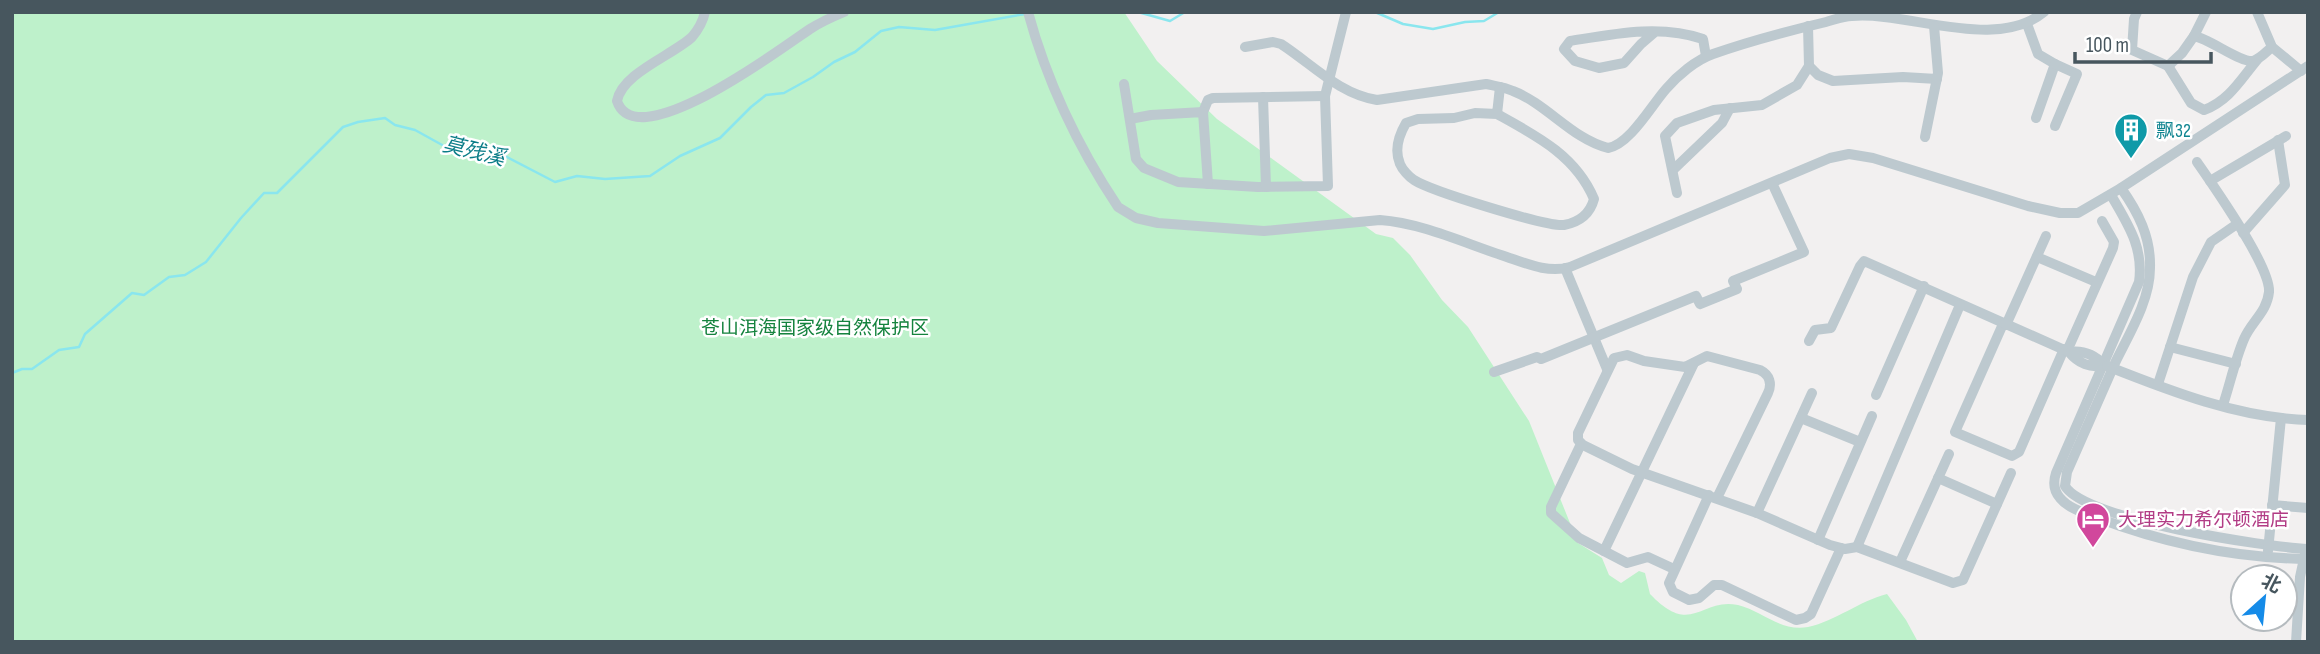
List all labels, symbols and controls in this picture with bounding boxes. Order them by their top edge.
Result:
scale bar [2075,21,2212,65]
text: 100 m [2086,33,2129,58]
building icon: 飘32 [2112,111,2150,160]
place label: 飘32 [2156,120,2191,143]
water label: 莫残溪 [440,132,509,172]
park label: 苍山洱海国家级自然保护区 [701,317,929,340]
hotel icon: 大理实力希尔顿酒店 [2074,500,2112,549]
place label: 大理实力希尔顿酒店 [2118,509,2289,532]
north arrow [2229,563,2299,633]
text: 北 [2257,570,2285,599]

